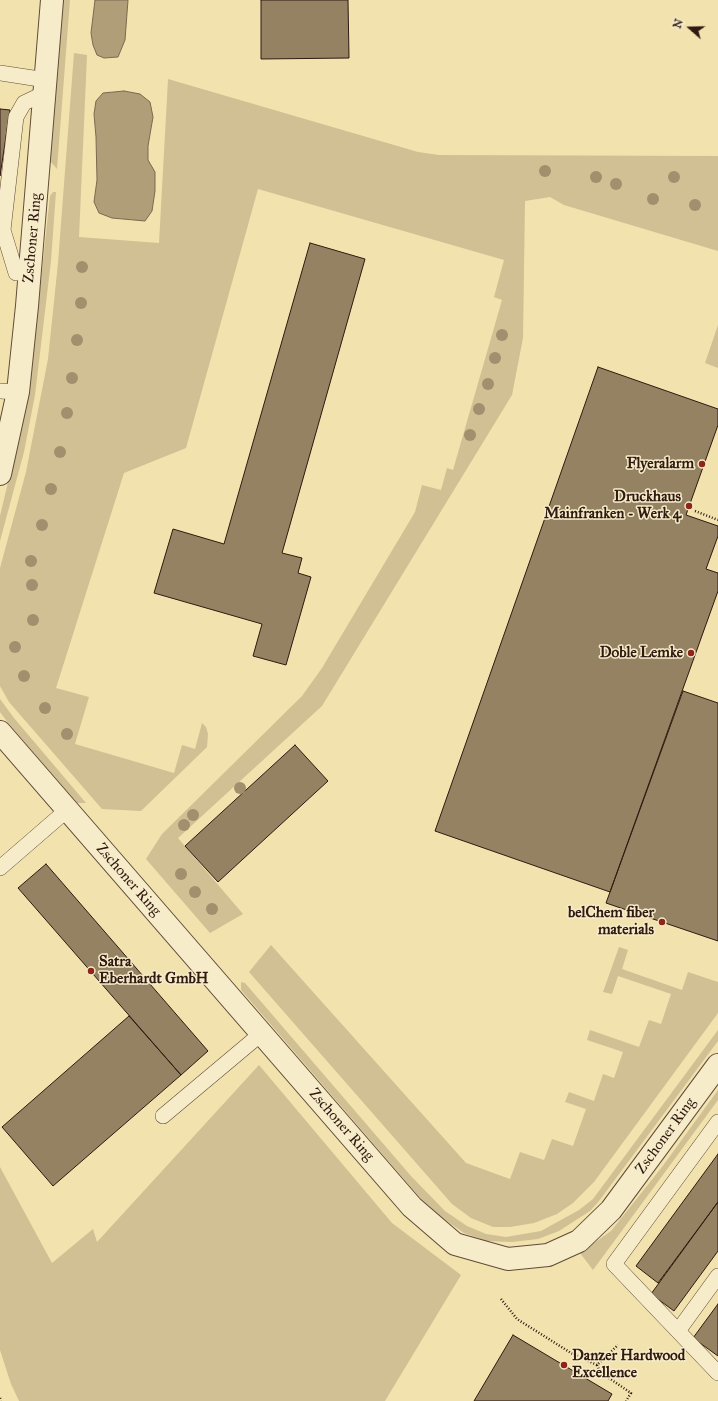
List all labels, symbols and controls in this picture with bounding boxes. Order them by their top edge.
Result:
north arrow [670,8,710,48]
text: N [671,17,686,30]
street label: Zschoner Ring [20,192,46,284]
place label: Flyeralarm [627,455,694,473]
marker: Flyeralarm [697,459,707,469]
place label: Druckhaus Mainfranken - Werk 4 [544,488,681,523]
marker: Druckhaus Mainfranken - Werk 4 [684,501,694,511]
place label: Doble Lemke [600,644,683,662]
marker: Doble Lemke [686,648,696,658]
street label: Zschoner Ring [92,840,164,920]
place label: belChem fiber materials [568,904,654,939]
marker: belChem fiber materials [657,917,667,927]
place label: Satra Eberhardt GmbH [99,953,209,988]
marker: Satra Eberhardt GmbH [86,966,96,976]
street label: Zschoner Ring [305,1085,377,1165]
street label: Zschoner Ring [632,1094,700,1178]
place label: Danzer Hardwood Excellence [572,1347,685,1382]
marker: Danzer Hardwood Excellence [559,1360,569,1370]

